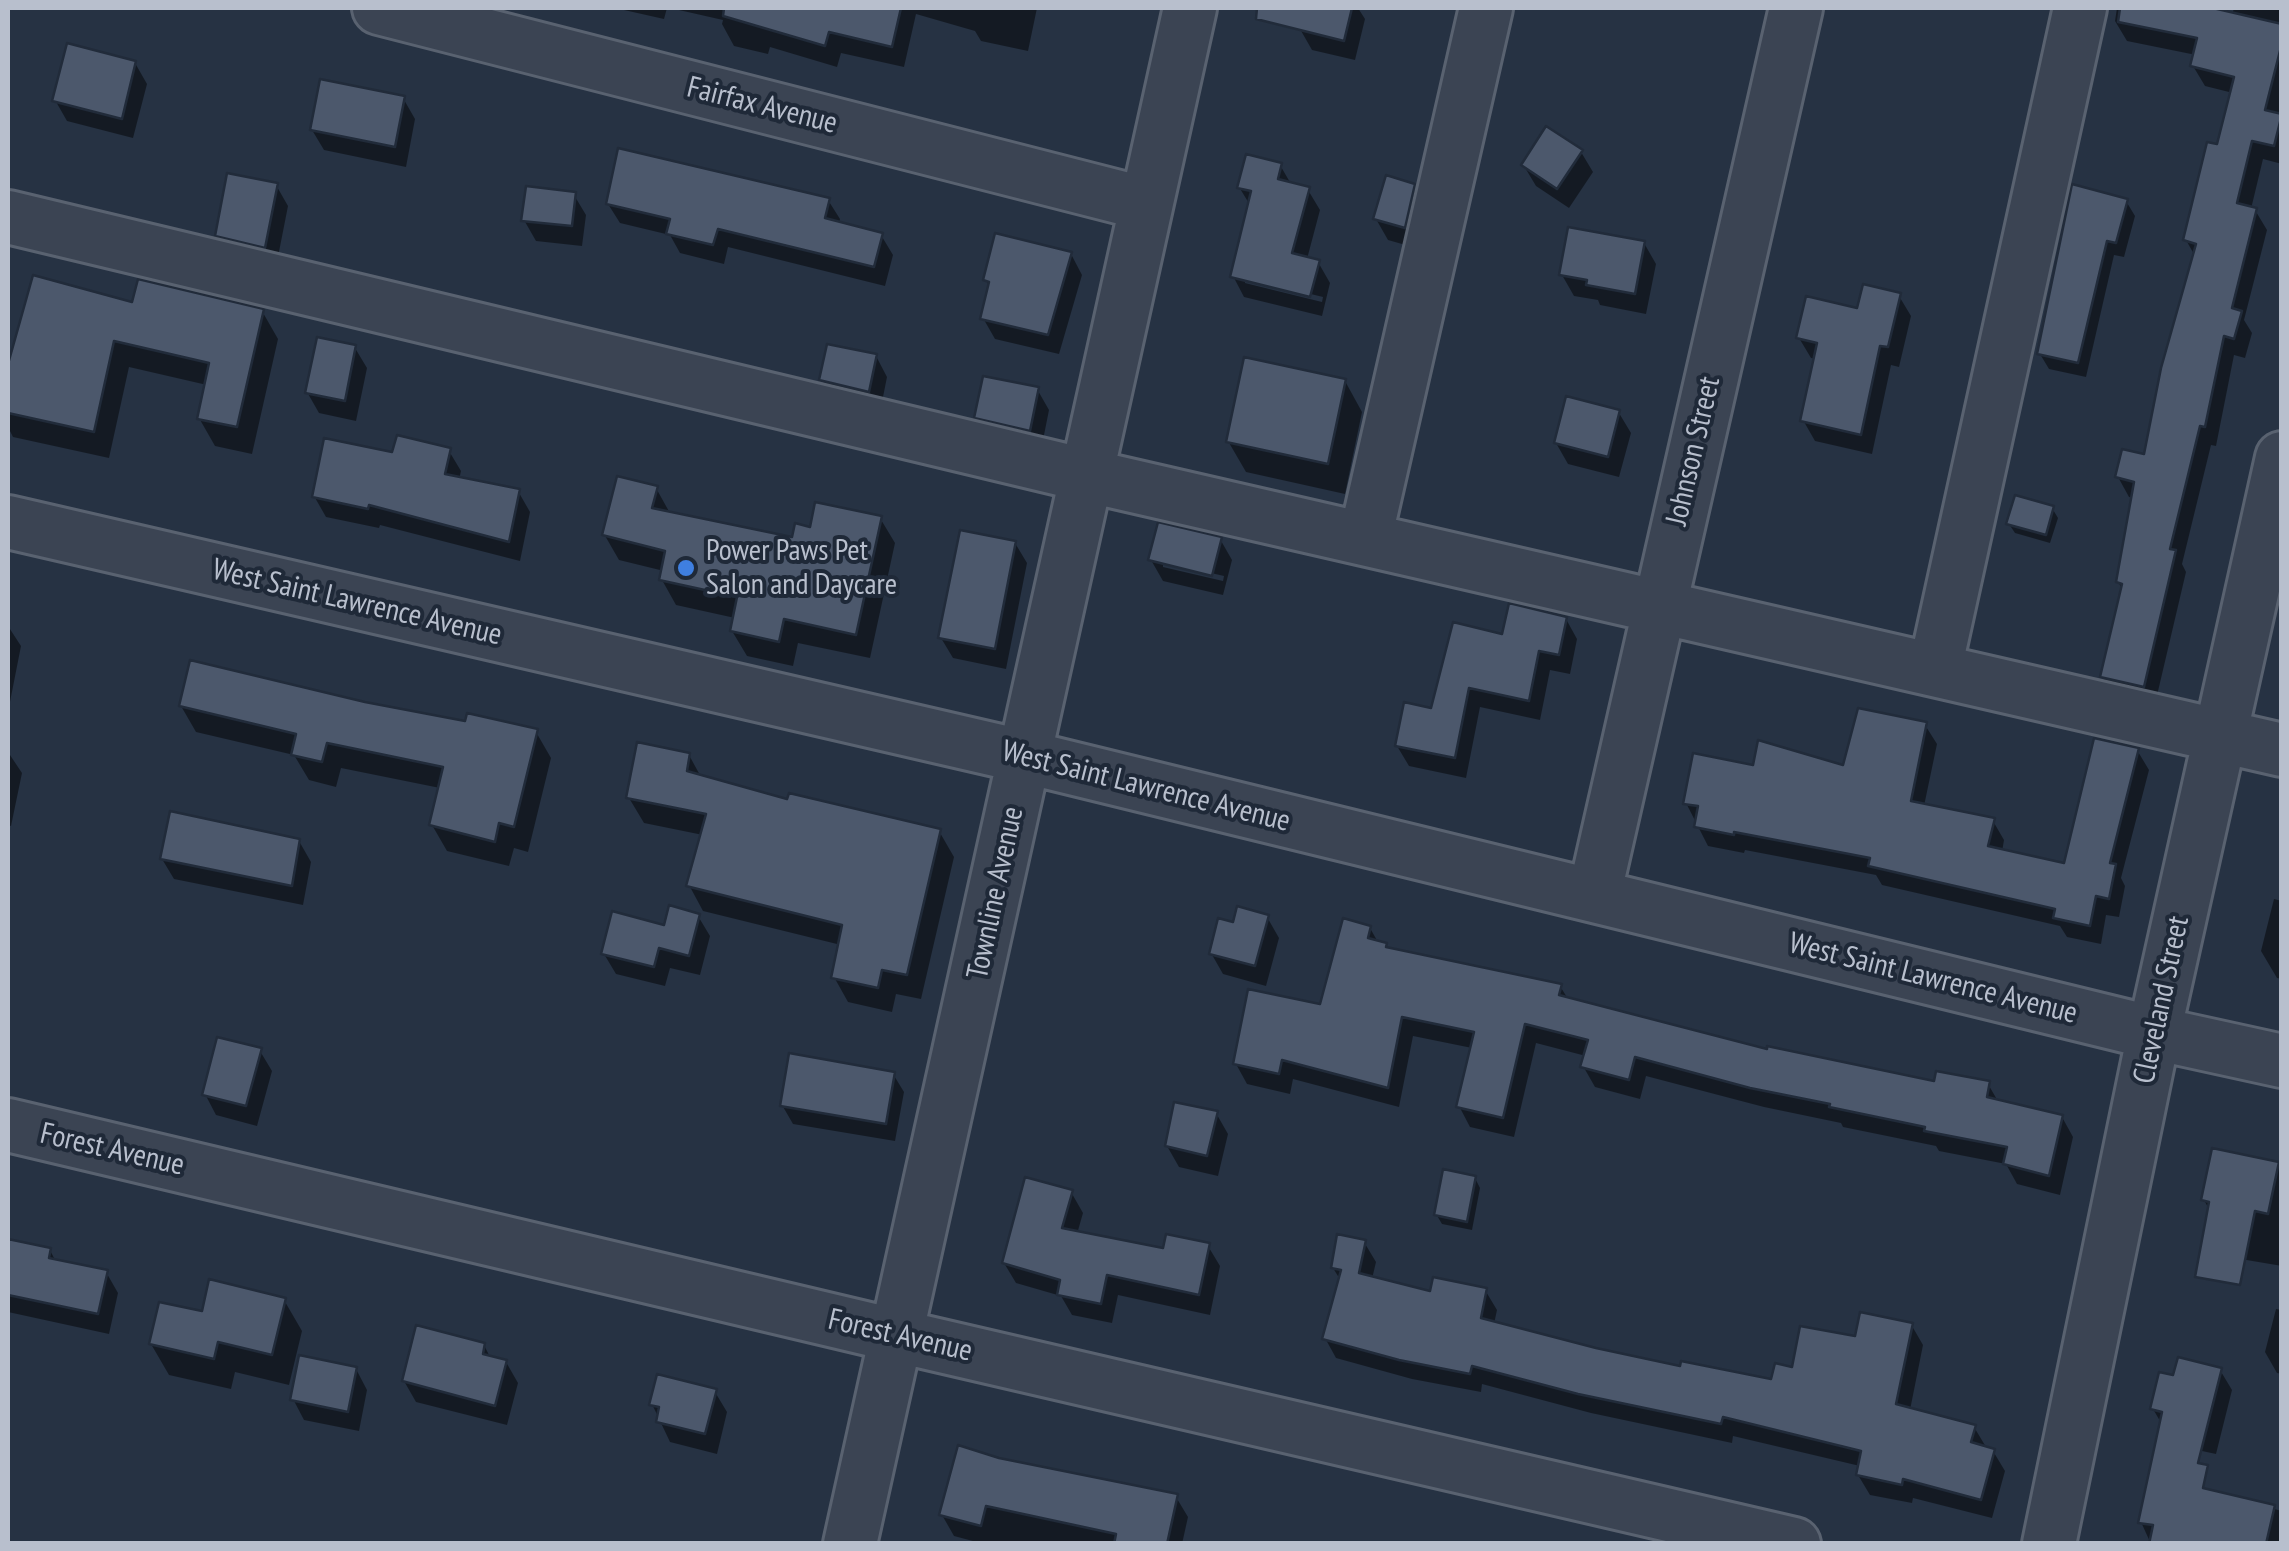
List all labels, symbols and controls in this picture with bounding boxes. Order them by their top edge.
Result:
street label: Fairfax Avenue [683,70,841,142]
street label: Johnson Street [1659,373,1729,529]
place label: Power Paws Pet Salon and Daycare [706,533,897,604]
street label: West Saint Lawrence Avenue [209,552,505,654]
marker: Power Paws Pet Salon and Daycare [675,557,697,579]
street label: West Saint Lawrence Avenue [998,734,1294,840]
street label: Townline Avenue [960,804,1032,982]
street label: Cleveland Street [2127,913,2197,1087]
street label: West Saint Lawrence Avenue [1785,926,2081,1032]
street label: Forest Avenue [37,1116,187,1184]
street label: Forest Avenue [825,1302,975,1370]

